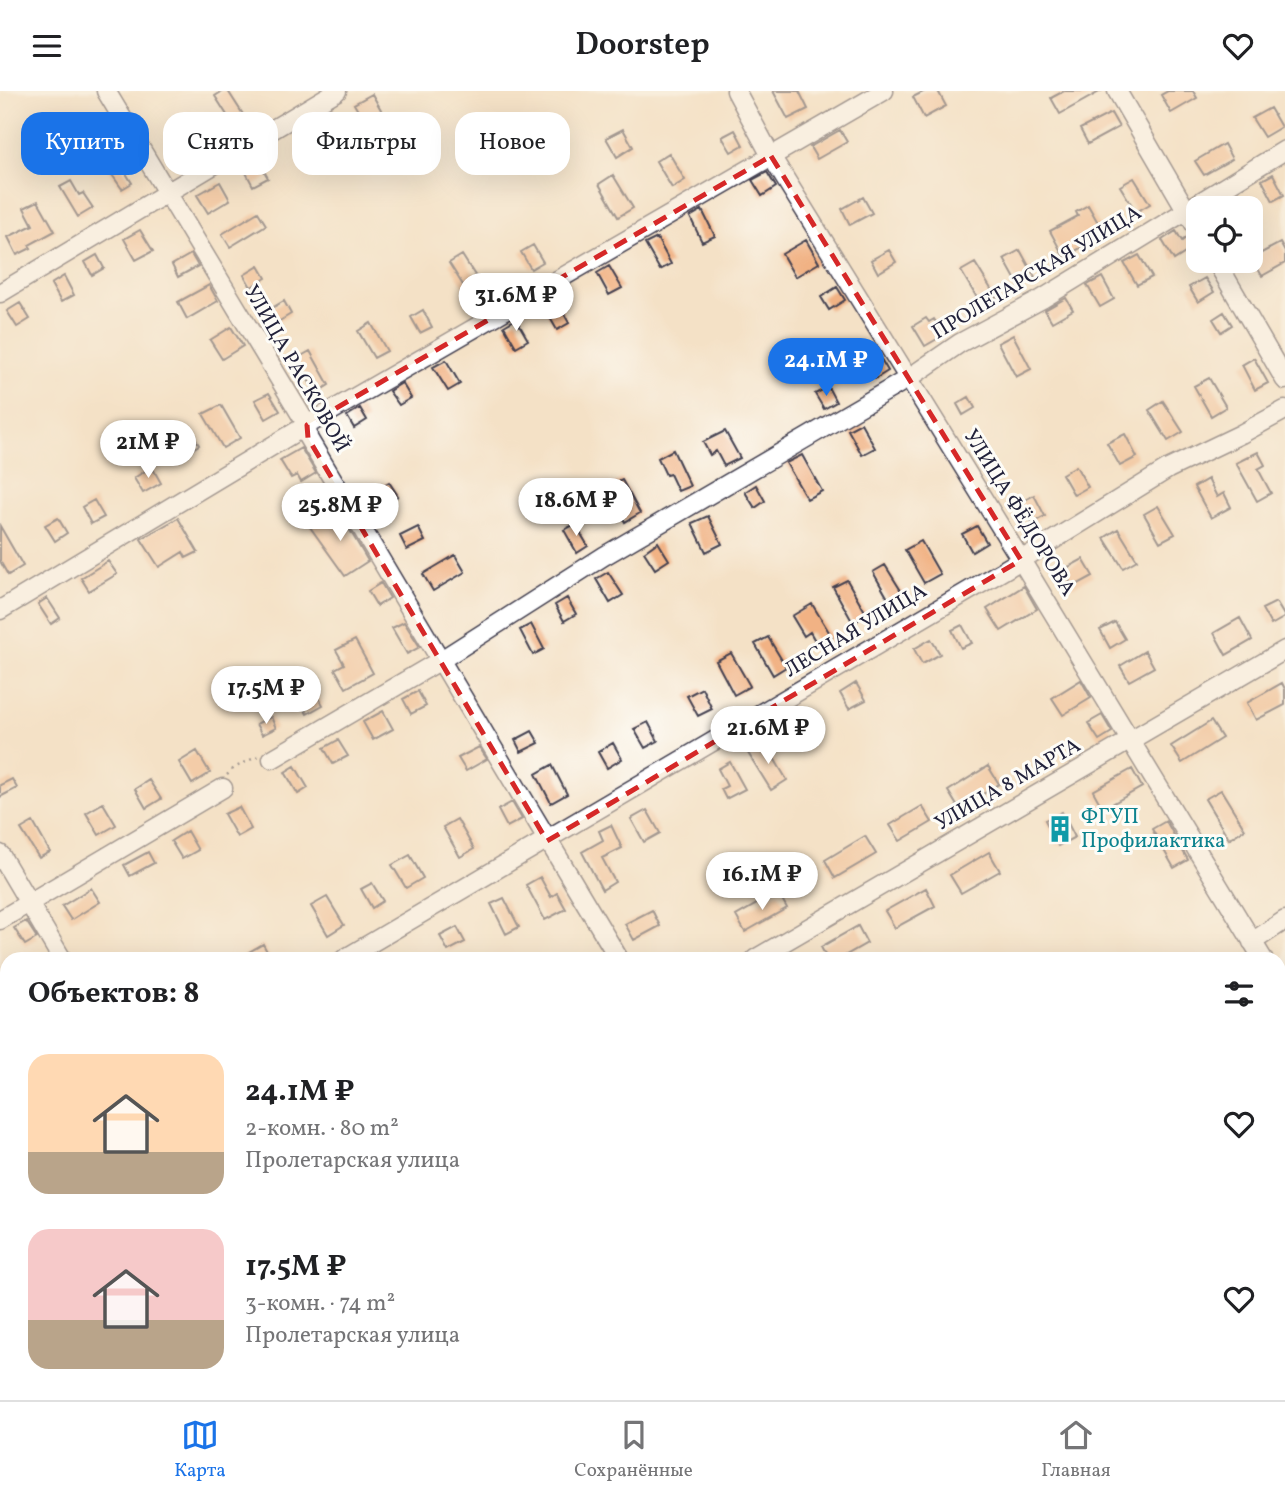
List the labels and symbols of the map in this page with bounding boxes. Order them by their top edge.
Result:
street label: ПРОЛЕТАРСКАЯ УЛИЦА [927,199,1147,347]
pin: 31.6M ₽ [451,273,581,333]
street label: УЛИЦА РАСКОВОЙ [236,280,356,458]
pin: 24.1M ₽ [761,338,891,398]
pin: 21M ₽ [99,421,197,480]
street label: УЛИЦА ФЁДОРОВА [956,424,1082,602]
pin: 18.6M ₽ [511,479,641,538]
pin: 25.8M ₽ [275,483,405,543]
street label: ЛЕСНАЯ УЛИЦА [779,577,933,685]
pin: 17.5M ₽ [201,667,331,726]
pin: 21.6M ₽ [703,707,833,766]
street label: УЛИЦА 8 МАРТА [930,731,1086,839]
place label: ФГУП Профилактика [1081,803,1225,856]
building icon: ФГУП Профилактика [1045,814,1075,844]
pin: 16.1M ₽ [697,853,827,912]

